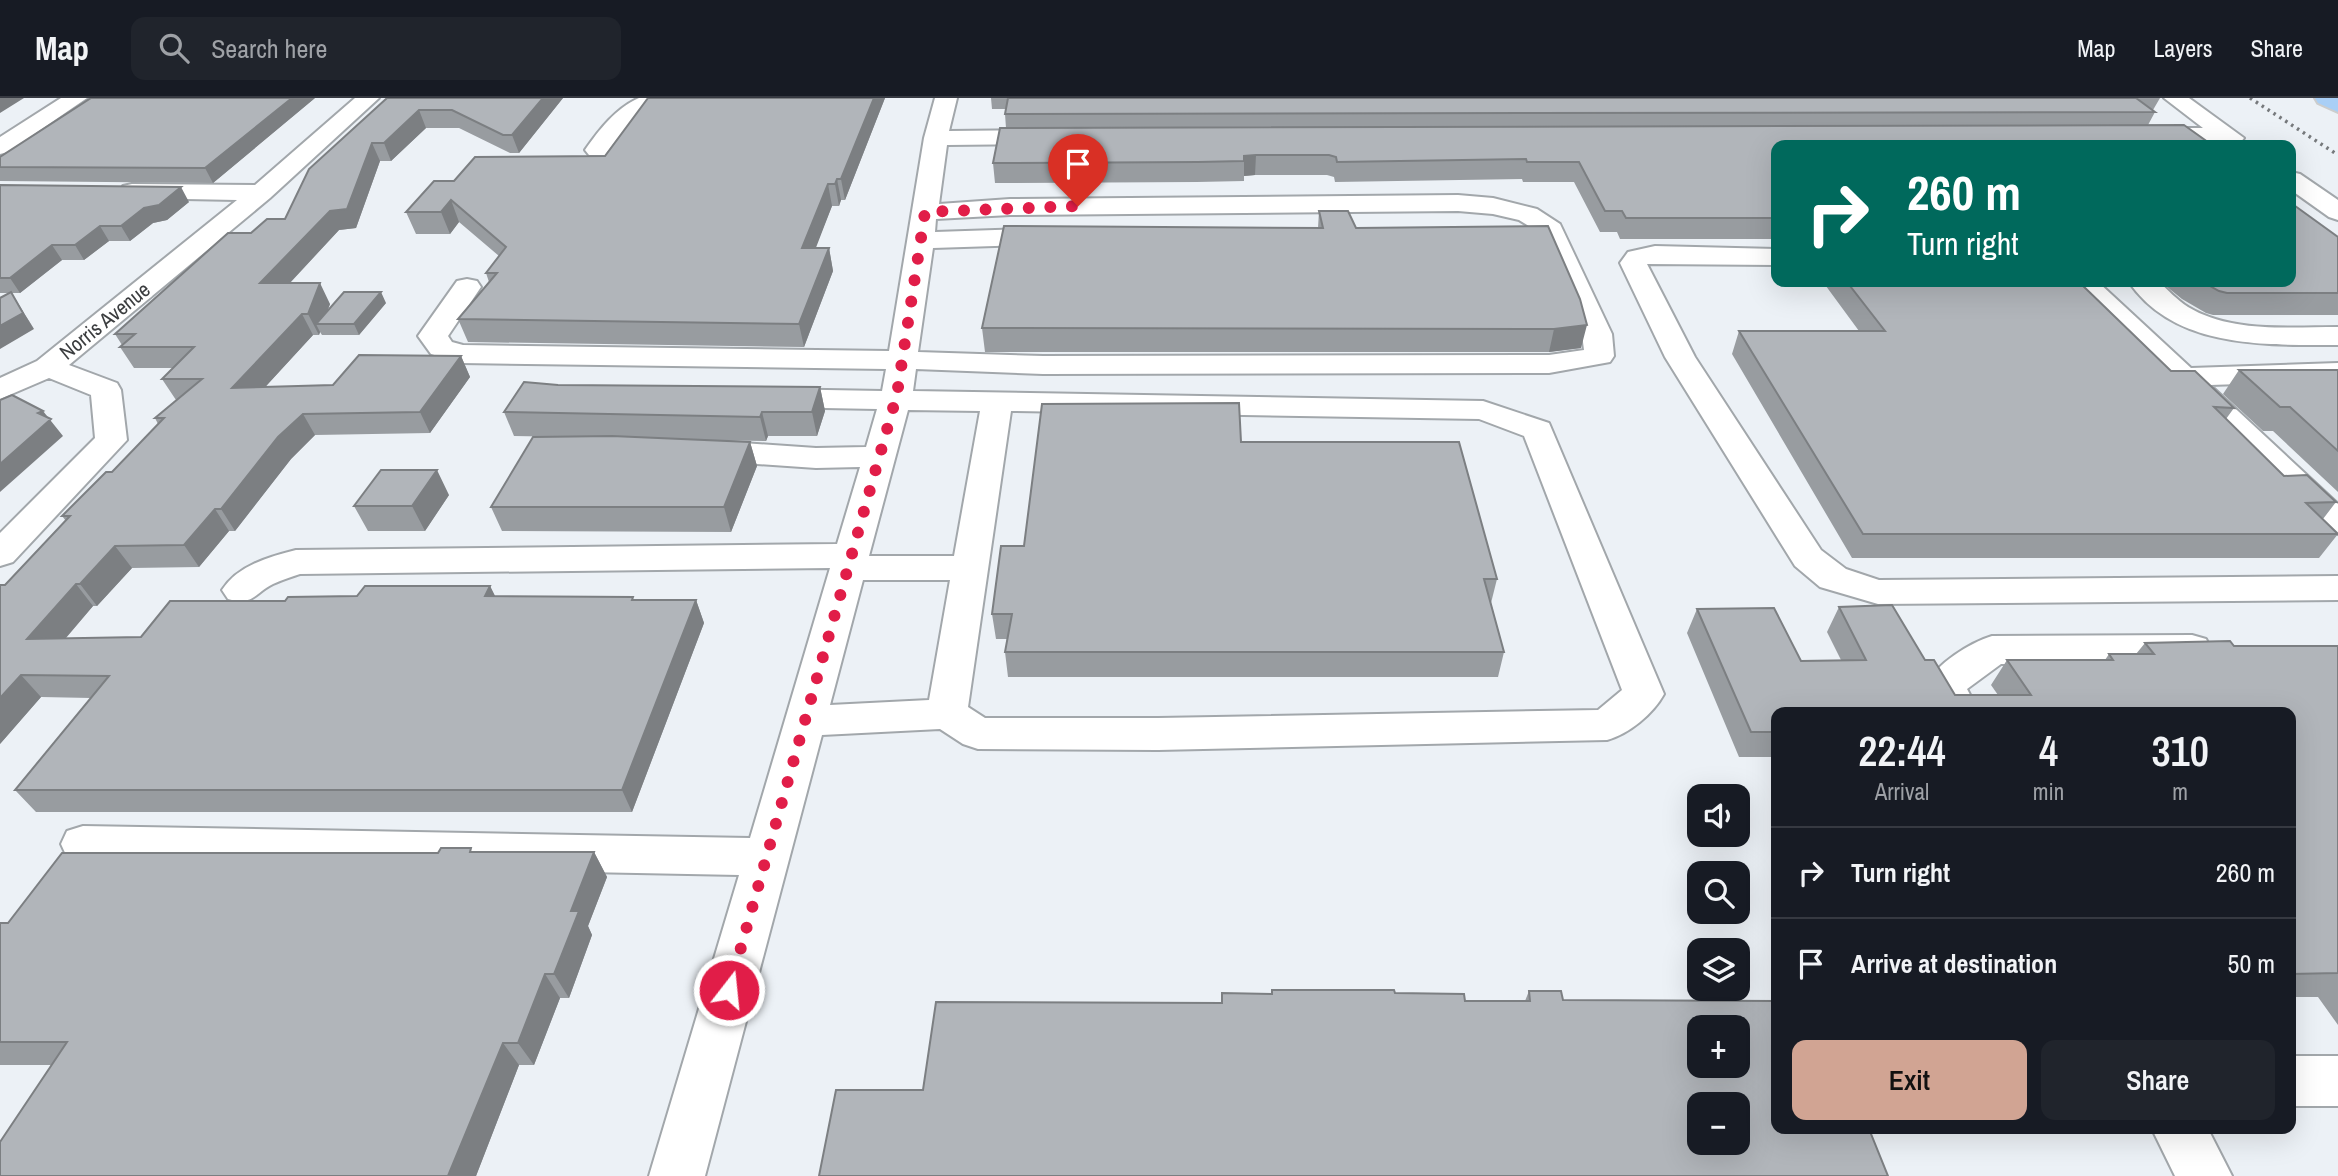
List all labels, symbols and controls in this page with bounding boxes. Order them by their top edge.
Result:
search box [131,17,621,80]
text: Map [35,26,89,70]
icon: search [155,29,193,67]
text: Search here [211,31,327,66]
text: Map [2077,32,2115,64]
text: Layers [2153,32,2212,64]
text: Share [2250,32,2303,64]
pin [1048,134,1108,206]
icon: arrive [1059,145,1097,183]
text: 260 m [1907,159,2021,225]
icon: right [1792,168,1883,259]
text: Turn right [1907,222,2019,265]
street label: Norris Avenue [53,275,156,366]
text: 22:44 [1858,723,1946,779]
text: 4 [2039,723,2058,779]
text: 310 [2151,723,2209,779]
text: Arrival [1875,776,1929,807]
text: min [2033,776,2064,807]
text: m [2172,776,2188,807]
map controls [1687,784,1750,1155]
button: sound [1687,784,1750,847]
icon: right [1792,854,1830,892]
text: Turn right [1851,855,1950,890]
text: 260 m [2216,855,2275,890]
button: search [1687,861,1750,924]
button: layers [1687,938,1750,1001]
icon: arrive [1792,945,1830,983]
text: Arrive at destination [1851,946,2057,981]
text: 50 m [2228,946,2275,981]
position arrow [692,953,766,1027]
button: + [1687,1015,1750,1078]
button: Exit [1792,1040,2027,1120]
button: Share [2041,1040,2275,1120]
button: − [1687,1092,1750,1155]

